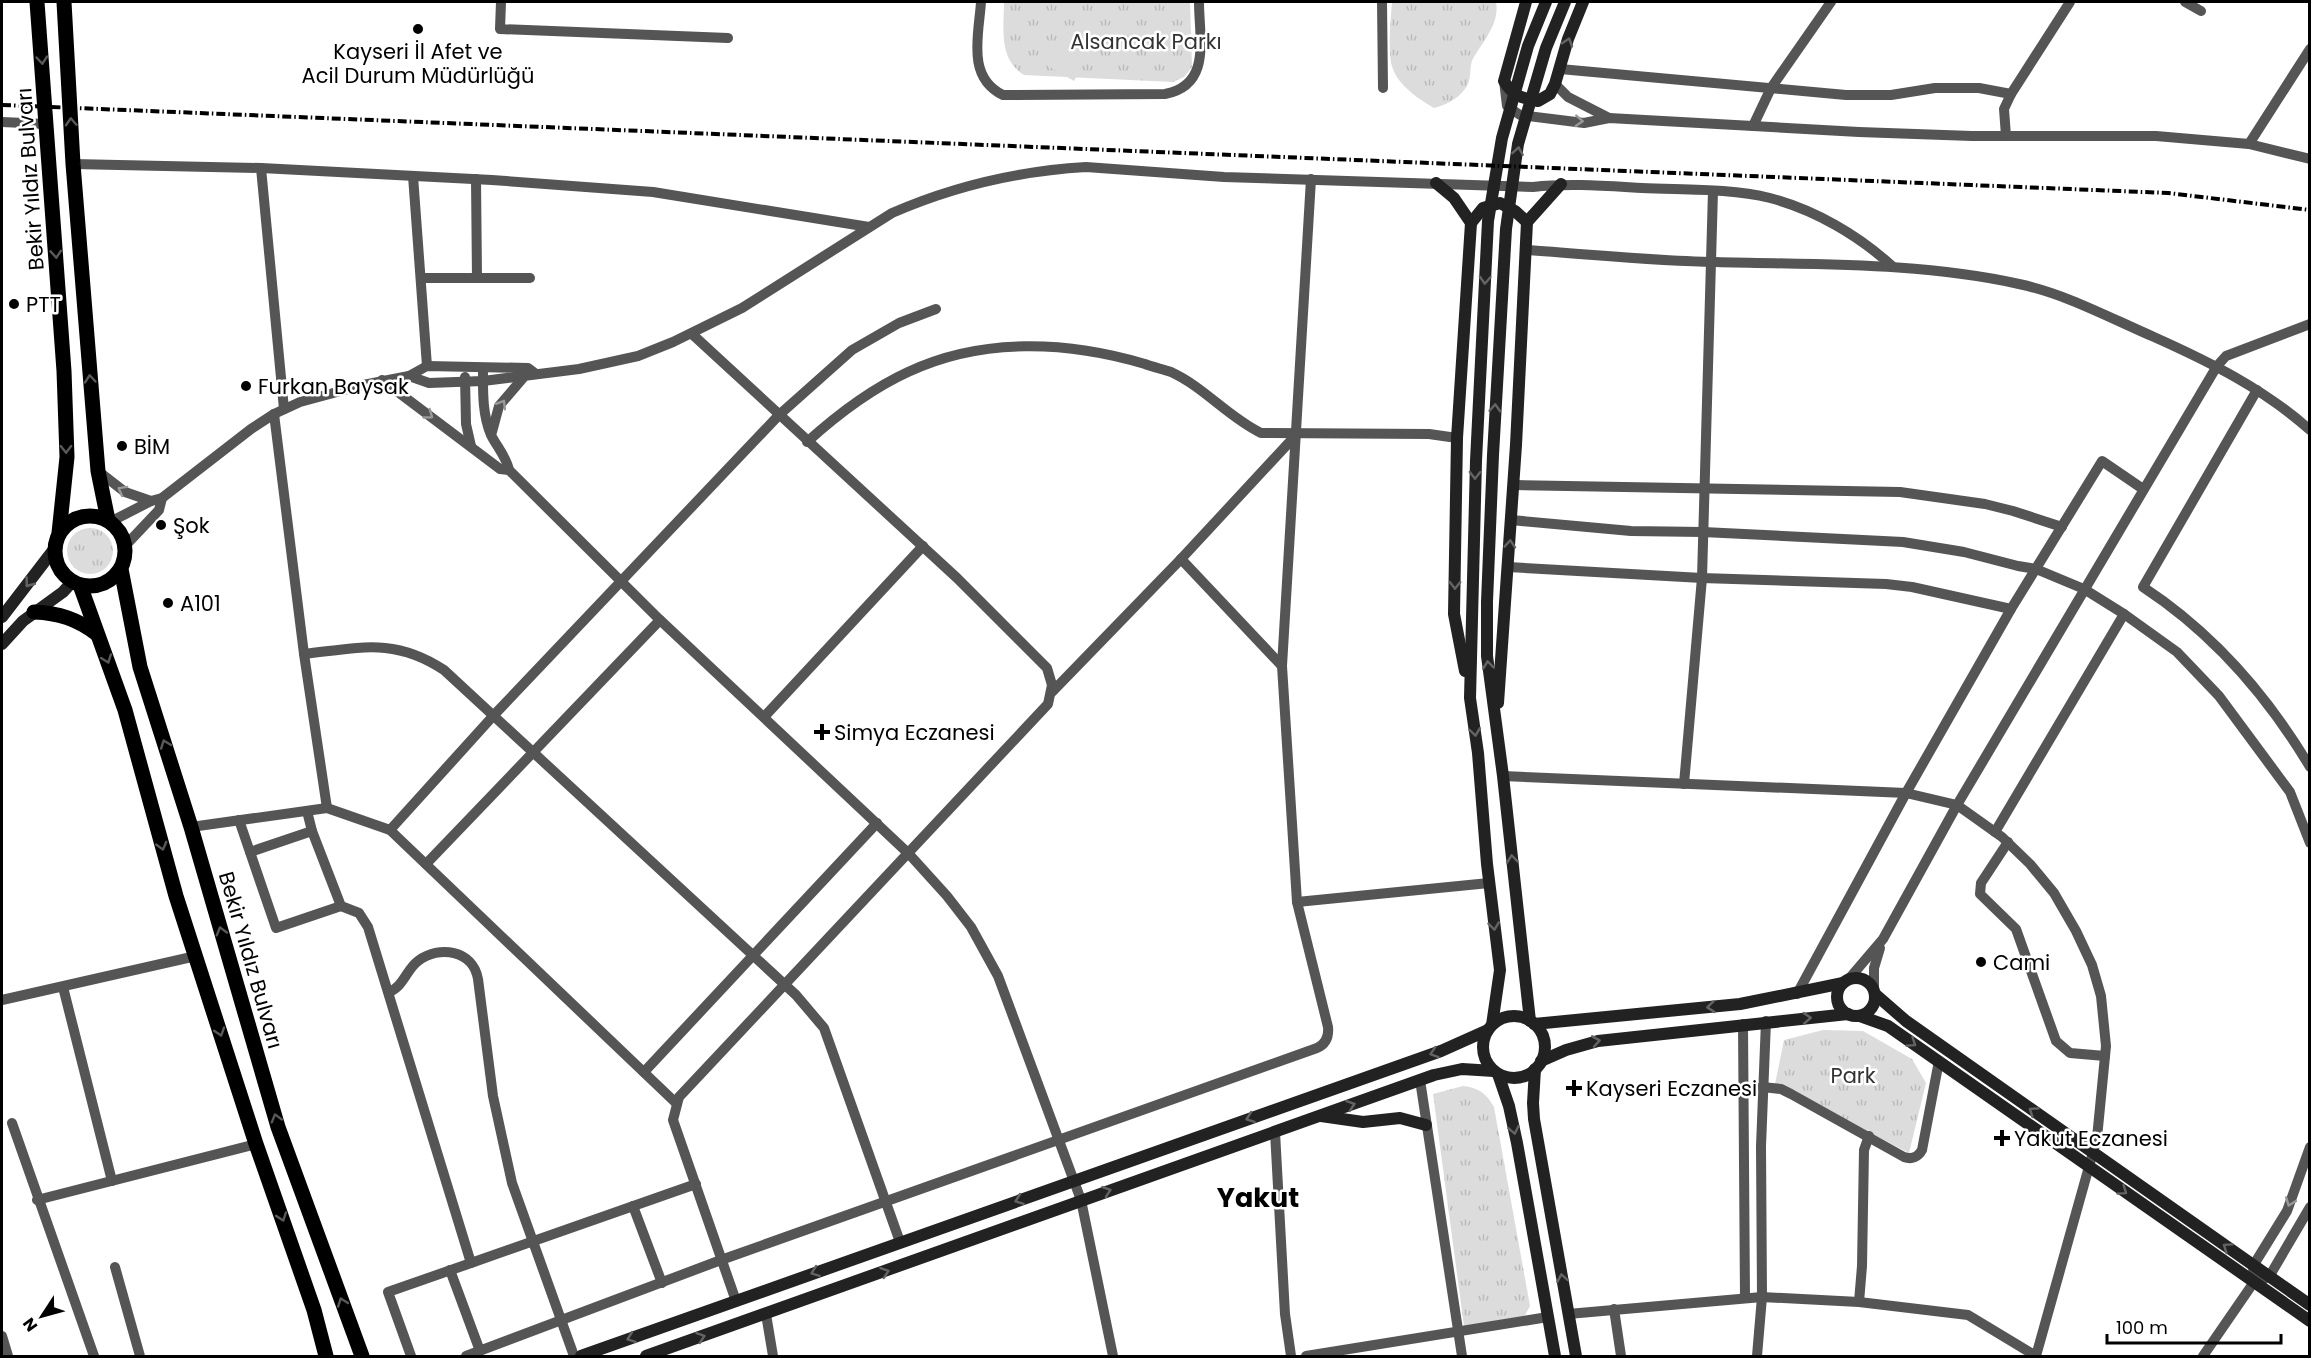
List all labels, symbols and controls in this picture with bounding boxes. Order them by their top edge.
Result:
marker: Kayseri İl Afet ve Acil Durum Müdürlüğü [411,22,425,36]
park label: Alsancak Parkı [1070,27,1222,56]
place label: Kayseri İl Afet ve Acil Durum Müdürlüğü [302,37,534,90]
one-way arrow [1560,37,1573,48]
one-way arrow [35,55,48,64]
street label: Bekir Yıldız Bulvarı [9,87,51,271]
one-way arrow [1574,115,1583,128]
one-way arrow [65,117,78,126]
one-way arrow [1511,146,1523,155]
one-way arrow [49,250,62,259]
one-way arrow [1478,275,1491,284]
place label: PTT [26,290,61,319]
marker: PTT [7,297,21,311]
place label: Furkan Baysak [258,372,409,401]
one-way arrow [84,375,97,384]
marker: Furkan Baysak [239,379,253,393]
one-way arrow [494,399,505,410]
one-way arrow [1489,403,1502,412]
one-way arrow [423,408,434,419]
place label: BİM [134,432,170,461]
marker: BİM [115,439,129,453]
one-way arrow [60,444,73,453]
one-way arrow [1469,470,1482,479]
one-way arrow [118,486,129,497]
place label: Şok [173,511,210,540]
marker: Şok [154,518,168,532]
one-way arrow [1503,539,1516,548]
one-way arrow [25,576,36,587]
one-way arrow [1448,581,1461,590]
place label: A101 [180,589,221,618]
marker: A101 [161,596,175,610]
one-way arrow [100,653,112,664]
one-way arrow [1483,661,1495,670]
place label: Simya Eczanesi [834,718,995,747]
marker: Simya Eczanesi [815,725,829,739]
one-way arrow [1468,728,1480,737]
one-way arrow [160,740,172,751]
one-way arrow [155,841,168,851]
one-way arrow [1506,854,1519,864]
street label: Bekir Yıldız Bulvarı [212,868,290,1052]
one-way arrow [1488,922,1500,931]
one-way arrow [216,926,228,937]
place label: Cami [1993,948,2050,977]
marker: Cami [1974,955,1988,969]
one-way arrow [1706,1000,1715,1013]
one-way arrow [1803,1012,1812,1025]
one-way arrow [213,1026,226,1037]
one-way arrow [1591,1036,1601,1048]
one-way arrow [1905,1036,1916,1047]
one-way arrow [1429,1045,1440,1058]
park label: Park [1830,1061,1876,1090]
place label: Kayseri Eczanesi [1586,1074,1757,1103]
marker: Kayseri Eczanesi [1567,1081,1581,1095]
one-way arrow [1345,1099,1356,1112]
one-way arrow [2029,1107,2040,1118]
one-way arrow [1245,1110,1256,1123]
one-way arrow [271,1113,283,1124]
place label: Yakut Eczanesi [2014,1124,2168,1153]
one-way arrow [1507,1125,1520,1135]
marker: Yakut Eczanesi [1995,1131,2009,1145]
district label: Yakut [1217,1179,1299,1216]
one-way arrow [2116,1183,2127,1194]
one-way arrow [1102,1185,1112,1198]
one-way arrow [1014,1193,1024,1206]
one-way arrow [2285,1196,2298,1207]
one-way arrow [274,1211,287,1222]
one-way arrow [2223,1243,2234,1254]
one-way arrow [810,1265,821,1278]
one-way arrow [879,1267,890,1280]
one-way arrow [1556,1274,1569,1284]
north arrow [12,1286,72,1346]
one-way arrow [337,1297,350,1307]
scale bar [2107,1307,2281,1345]
text: N [17,1313,43,1336]
text: 100 m [2116,1315,2168,1340]
one-way arrow [626,1331,637,1343]
one-way arrow [695,1332,706,1345]

